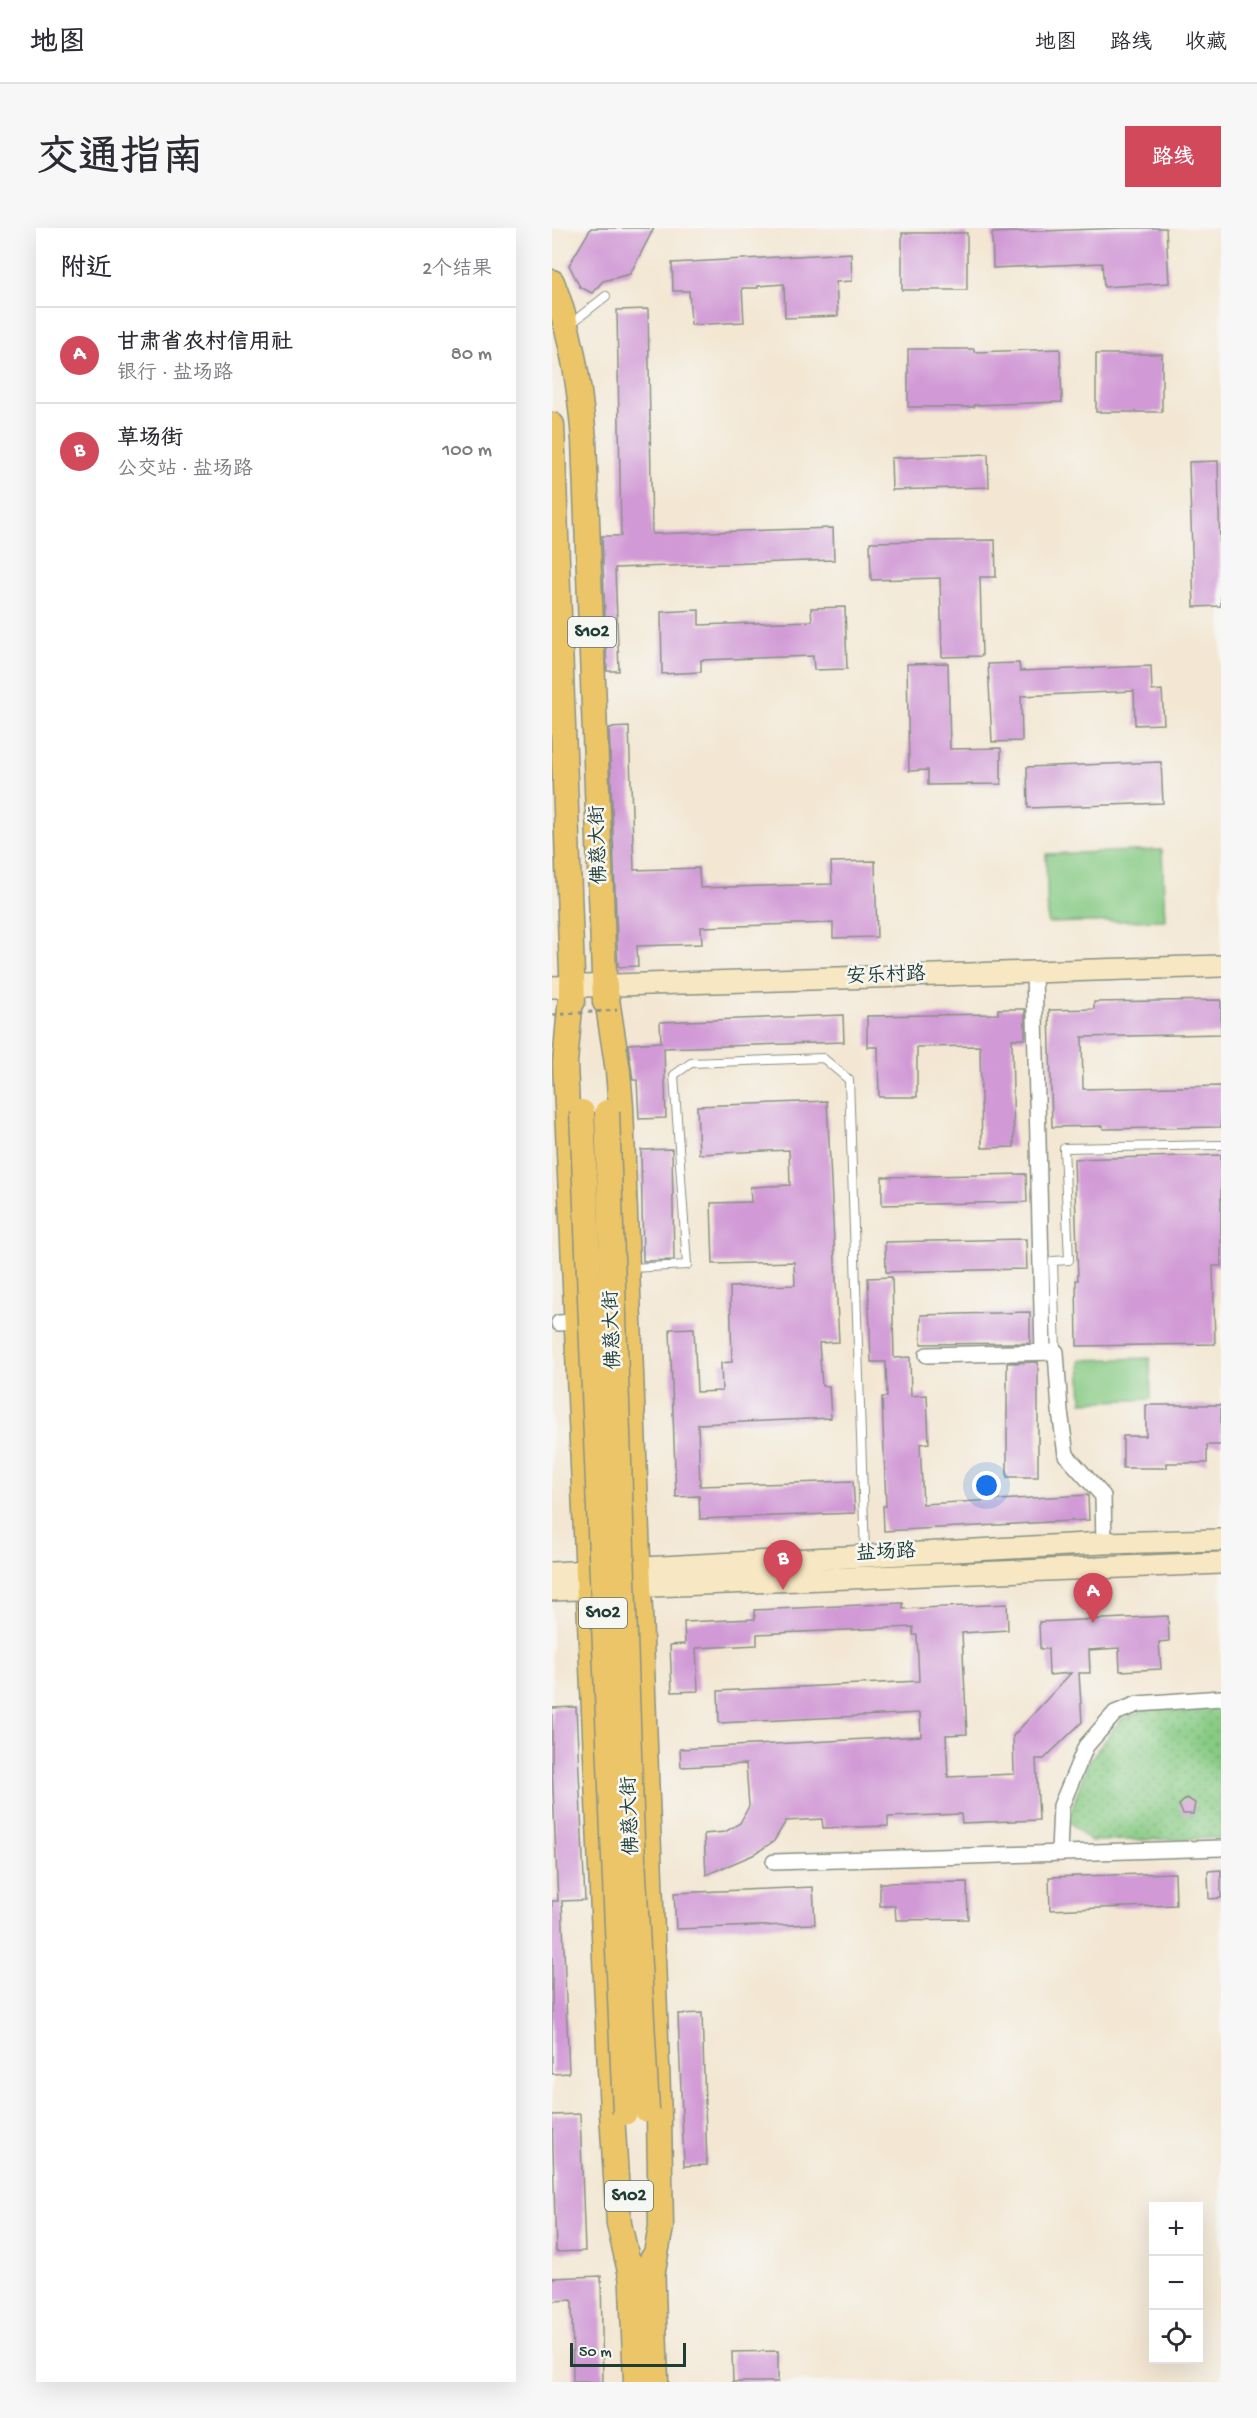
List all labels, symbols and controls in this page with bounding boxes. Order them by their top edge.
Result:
text: 地图 [30,28,86,61]
text: 地图 [1035,32,1077,57]
text: 路线 [1110,32,1152,57]
text: 收藏 [1185,32,1227,57]
button: 路线 [1125,126,1221,187]
text: 交通指南 [36,137,204,186]
text: 附近 [60,255,112,286]
text: 2个结果 [422,259,492,282]
text: 甘肃省农村信用社 [117,331,293,357]
text: A [74,344,85,367]
text: 80 m [451,344,492,367]
text: 银行 · 盐场路 [117,363,233,386]
text: 草场街 [117,427,183,453]
text: B [74,440,85,463]
text: 100 m [442,440,492,463]
text: 公交站 · 盐场路 [117,459,253,482]
road number: S102 [568,617,616,647]
street label: 佛慈大街 [585,805,613,885]
street label: 安乐村路 [846,962,927,990]
street label: 佛慈大街 [599,1290,627,1370]
your location [972,1471,1001,1500]
street label: 盐场路 [855,1539,918,1567]
pin: B [764,1540,802,1590]
pin: A [1074,1574,1112,1623]
road number: S102 [579,1598,627,1628]
street label: 佛慈大街 [617,1776,645,1856]
road number: S102 [605,2181,653,2211]
map controls [1149,2202,1203,2364]
button: + [1149,2202,1203,2256]
button: − [1149,2256,1203,2310]
button: locate [1149,2310,1203,2364]
scale bar [570,2340,686,2368]
text: 50 m [579,2344,612,2363]

